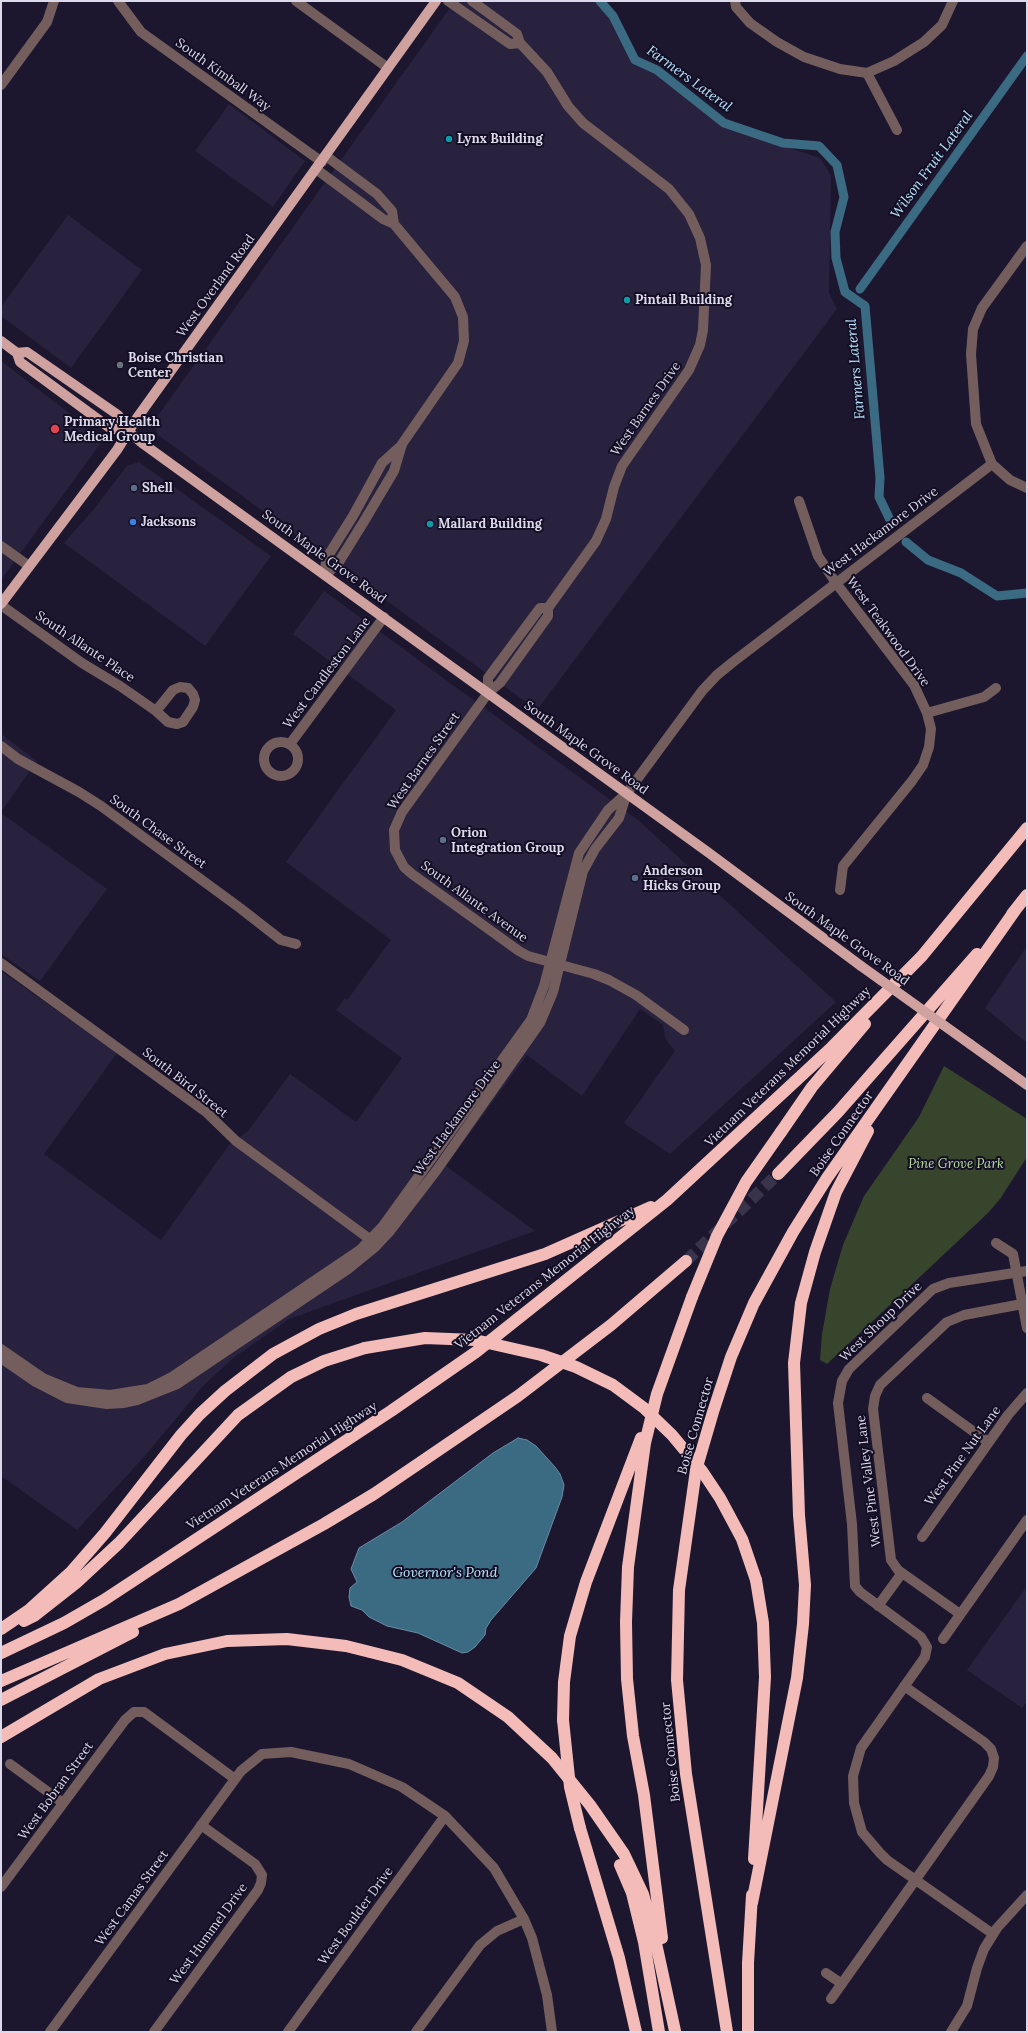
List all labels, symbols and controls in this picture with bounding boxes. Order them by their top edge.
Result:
street label: South Kimball Way [172,35,274,115]
water label: Farmers Lateral [643,42,735,116]
water label: Wilson Fruit Lateral [887,108,977,222]
place label: Lynx Building [457,131,543,147]
marker: Lynx Building [444,134,454,144]
street label: West Overland Road [174,232,258,340]
place label: Pintail Building [635,292,732,308]
marker: Pintail Building [622,295,632,305]
water label: Farmers Lateral [843,318,869,420]
place label: Boise Christian Center [128,350,223,381]
street label: West Barnes Drive [608,359,684,459]
marker: Boise Christian Center [115,360,125,370]
place label: Primary Health Medical Group [64,414,160,445]
marker: Primary Health Medical Group [49,423,61,435]
place label: Shell [142,480,173,496]
marker: Shell [129,483,139,493]
street label: West Hackamore Drive [821,484,941,580]
street label: South Maple Grove Road [259,507,389,607]
place label: Jacksons [141,514,196,530]
place label: Mallard Building [438,516,542,532]
marker: Jacksons [128,517,138,527]
marker: Mallard Building [425,519,435,529]
street label: West Teakwood Drive [843,574,933,690]
street label: South Allante Place [33,608,137,686]
street label: West Candleston Lane [280,614,374,732]
street label: South Maple Grove Road [521,698,651,798]
street label: West Barnes Street [384,709,464,813]
street label: South Chase Street [107,792,209,872]
place label: Orion Integration Group [451,825,564,856]
marker: Orion Integration Group [438,835,448,845]
street label: South Allante Avenue [418,858,530,946]
place label: Anderson Hicks Group [643,863,721,894]
marker: Anderson Hicks Group [630,873,640,883]
street label: South Maple Grove Road [782,889,912,989]
street label: Vietnam Veterans Memorial Highway [702,984,874,1150]
street label: South Bird Street [139,1045,231,1121]
street label: West Hackamore Drive [410,1057,504,1179]
street label: Boise Connector [807,1088,877,1180]
park label: Pine Grove Park [908,1156,1004,1172]
street label: Vietnam Veterans Memorial Highway [452,1203,638,1353]
street label: West Shoup Drive [837,1279,925,1365]
street label: Boise Connector [675,1376,717,1476]
street label: Vietnam Veterans Memorial Highway [184,1398,380,1534]
street label: West Pine Nut Lane [922,1403,1004,1509]
street label: West Pine Valley Lane [853,1414,885,1548]
water label: Governor's Pond [393,1565,497,1581]
street label: Boise Connector [658,1701,684,1803]
street label: West Bobran Street [15,1739,97,1843]
street label: West Camas Street [92,1847,172,1949]
street label: West Boulder Drive [315,1864,397,1968]
street label: West Hummel Drive [167,1880,251,1988]

